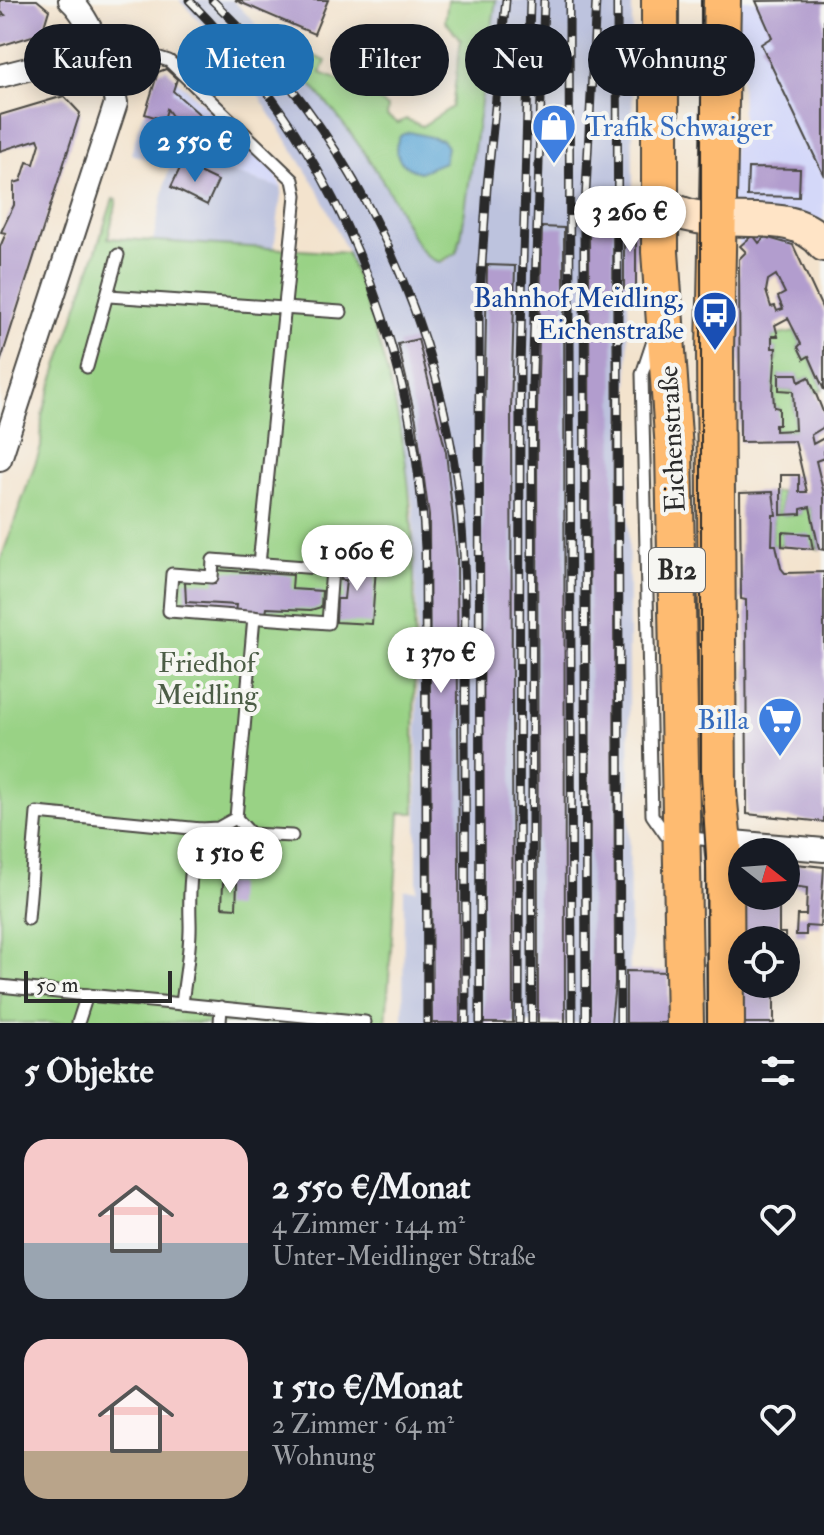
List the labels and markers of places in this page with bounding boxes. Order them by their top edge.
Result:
shop icon: Trafik Schwaiger [530,102,578,165]
place label: Trafik Schwaiger [585,110,773,145]
pin: 2 550 € [121,116,269,184]
pin: 3 260 € [556,186,704,254]
place label: Bahnhof Meidling, Eichenstraße [473,281,684,348]
bus stop icon: Bahnhof Meidling, Eichenstraße [691,289,739,352]
pin: 1 060 € [283,525,431,593]
pin: 1 370 € [367,627,515,695]
supermarket icon: Billa [756,695,804,758]
place label: Billa [697,703,749,738]
pin: 1 510 € [156,827,304,895]

